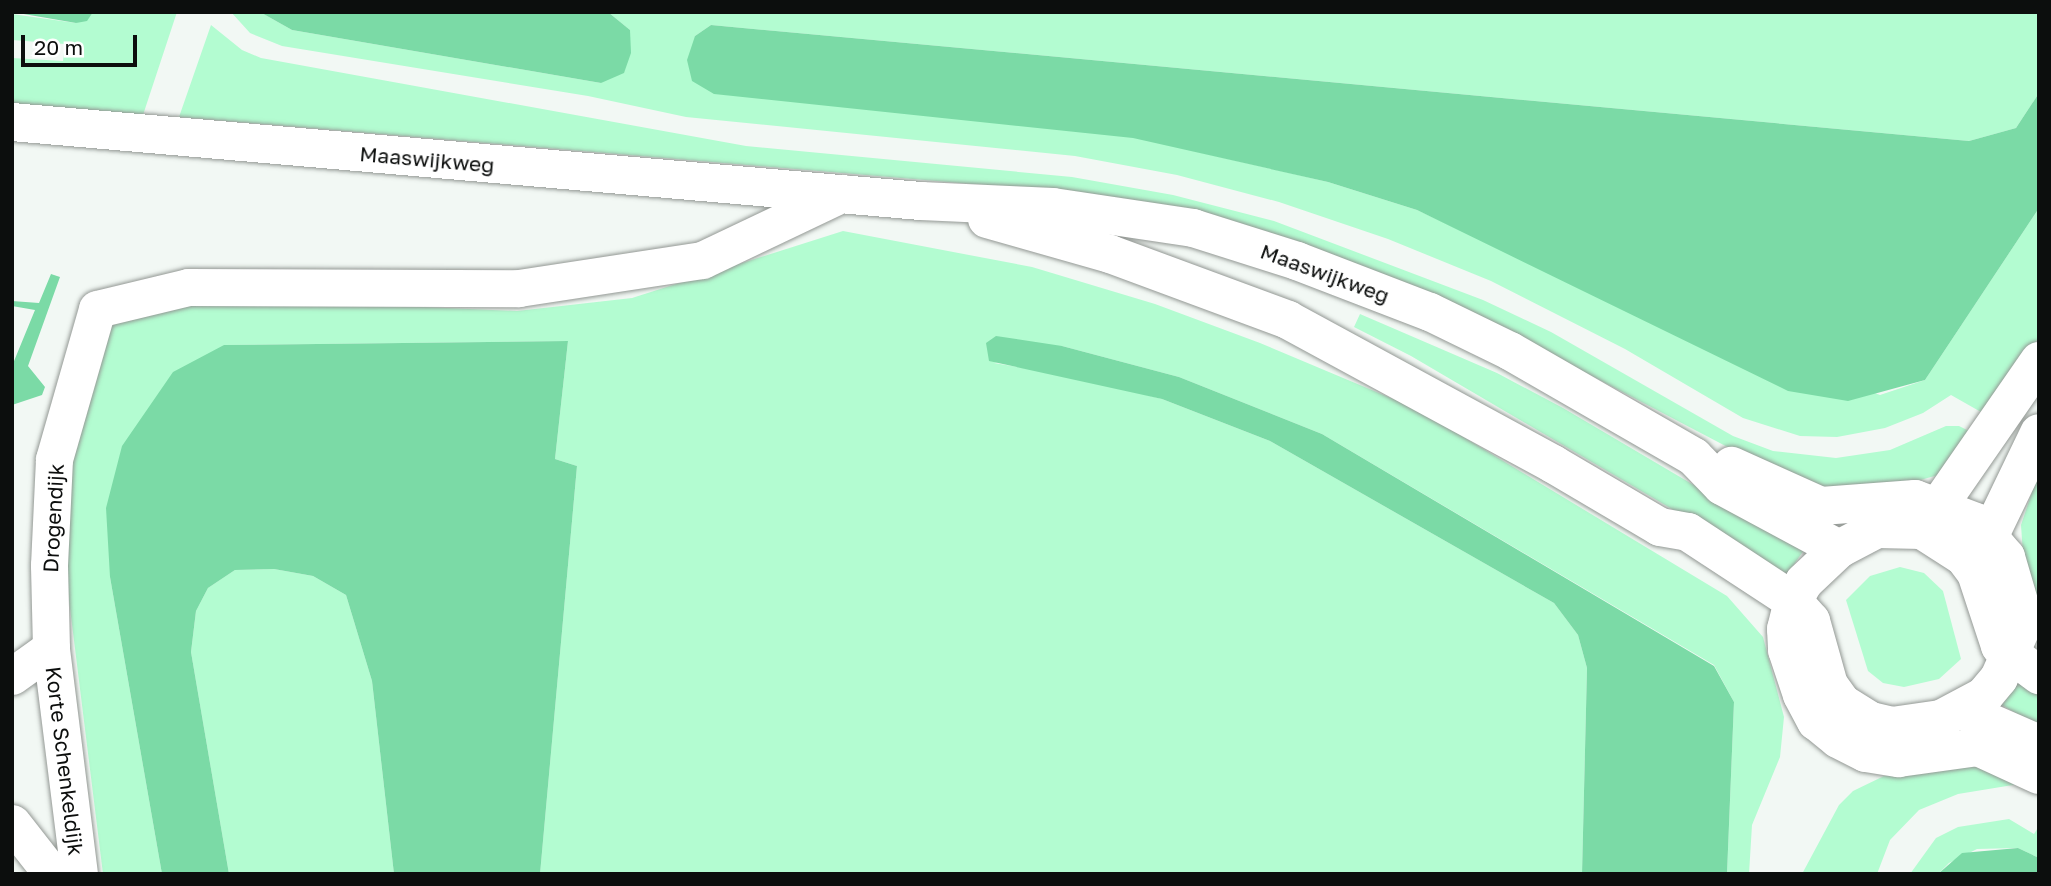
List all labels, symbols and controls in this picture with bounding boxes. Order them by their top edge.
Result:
scale bar [24,21,140,65]
text: 20 m [34,34,83,60]
street label: Maaswijkweg [359,141,495,177]
street label: Maaswijkweg [1257,238,1393,308]
street label: Drogendijk [38,463,68,573]
street label: Korte Schenkeldijk [41,665,89,857]

